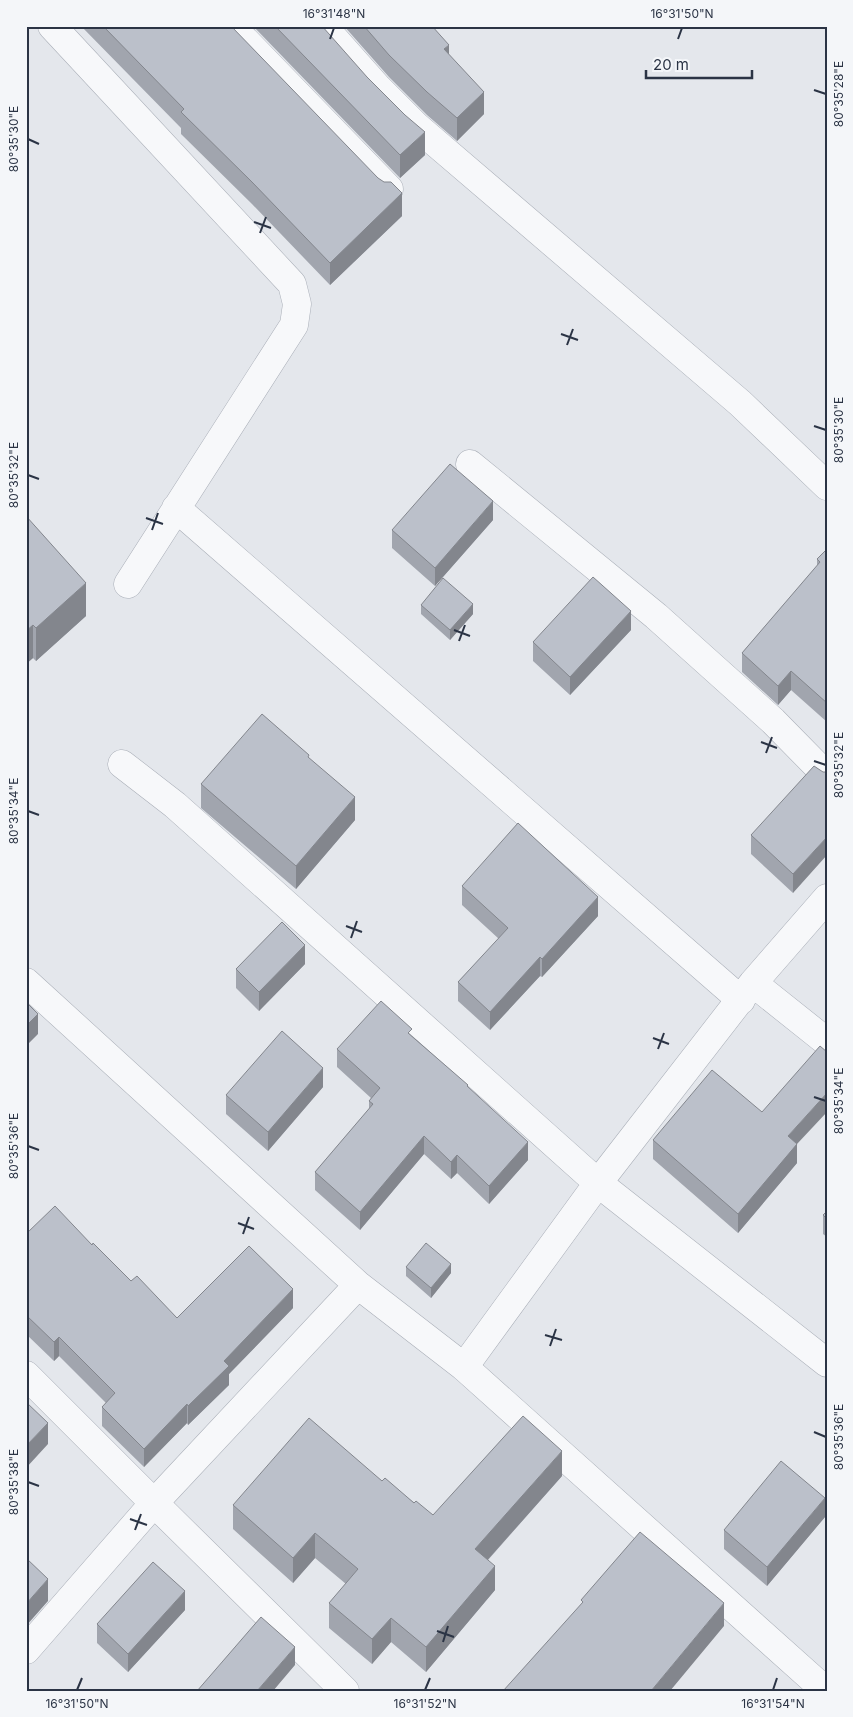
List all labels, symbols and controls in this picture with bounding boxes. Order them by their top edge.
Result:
text: 16°31'48"N [303,6,365,21]
text: 16°31'50"N [650,6,714,21]
scale bar [646,48,752,80]
text: 20 m [653,55,689,74]
text: 80°35'28"E [831,61,846,127]
text: 80°35'30"E [6,106,21,172]
text: 80°35'30"E [831,397,846,463]
text: 80°35'32"E [6,442,21,508]
text: 80°35'32"E [831,732,846,798]
text: 80°35'34"E [6,778,21,844]
text: 80°35'34"E [831,1068,846,1134]
text: 80°35'36"E [6,1113,21,1179]
text: 80°35'36"E [831,1404,846,1470]
text: 80°35'38"E [6,1449,21,1515]
text: 16°31'50"N [45,1696,109,1711]
text: 16°31'52"N [394,1696,456,1711]
text: 16°31'54"N [741,1696,805,1711]

